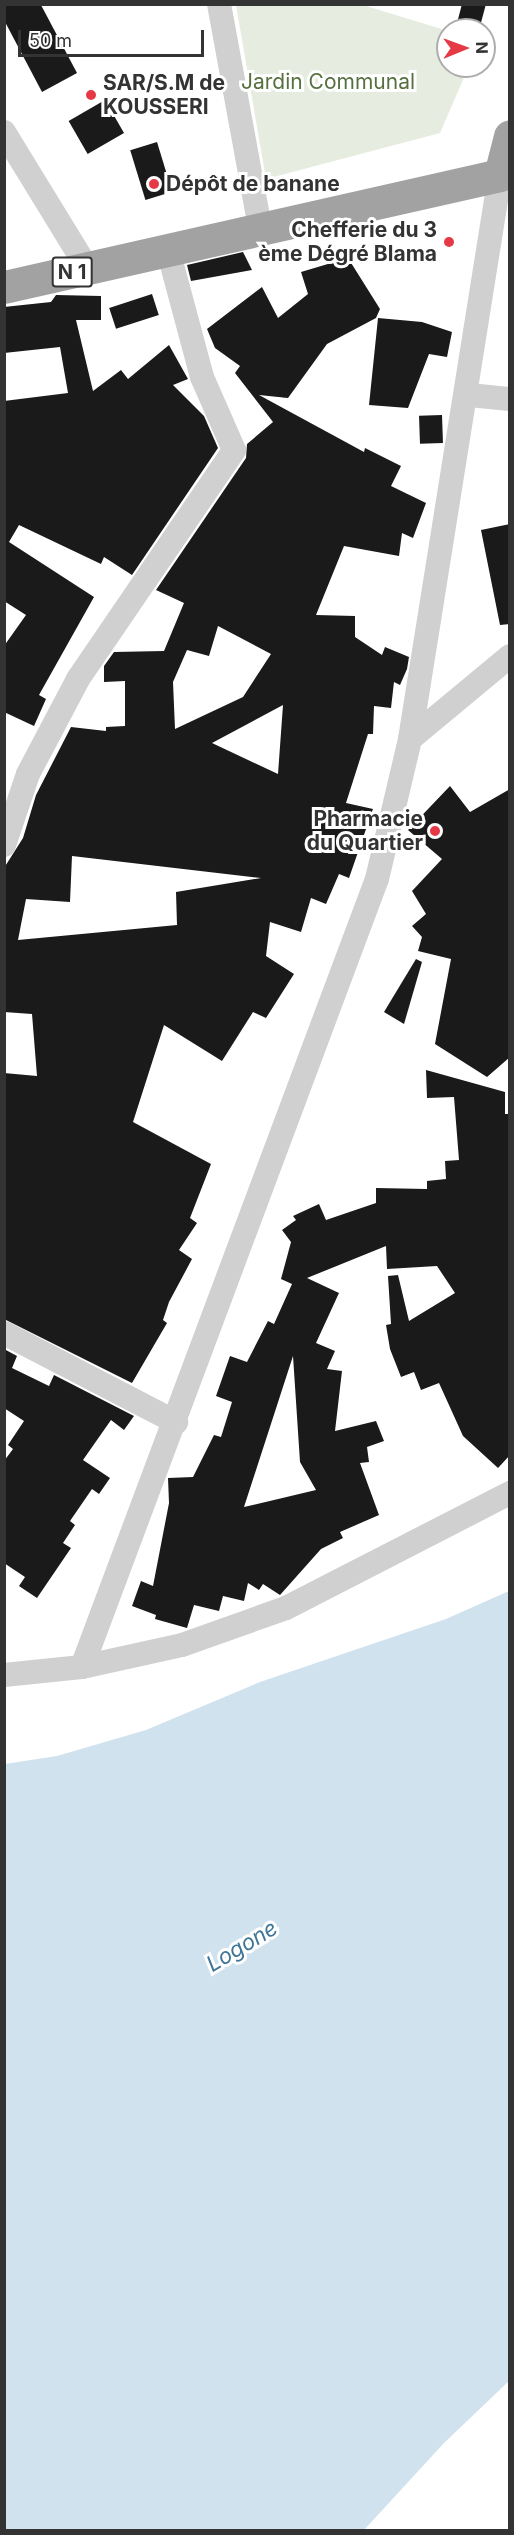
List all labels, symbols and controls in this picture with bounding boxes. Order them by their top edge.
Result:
scale bar [21,18,207,56]
north arrow [436,18,496,78]
text: 50 m [29,30,72,51]
text: N [472,41,492,54]
park label: Jardin Communal [241,69,415,95]
place label: SAR/S.M de KOUSSERI [103,70,225,120]
marker: SAR/S.M de KOUSSERI [84,88,98,102]
place label: Dépôt de banane [166,171,340,197]
marker: Dépôt de banane [147,177,161,191]
place label: Chefferie du 3 ème Dégré Blama [258,217,437,267]
marker: Chefferie du 3 ème Dégré Blama [442,235,456,249]
road number: N 1 [51,255,93,289]
place label: Pharmacie du Quartier [307,806,423,856]
marker: Pharmacie du Quartier [428,824,442,838]
water label: Logone [202,1915,282,1977]

